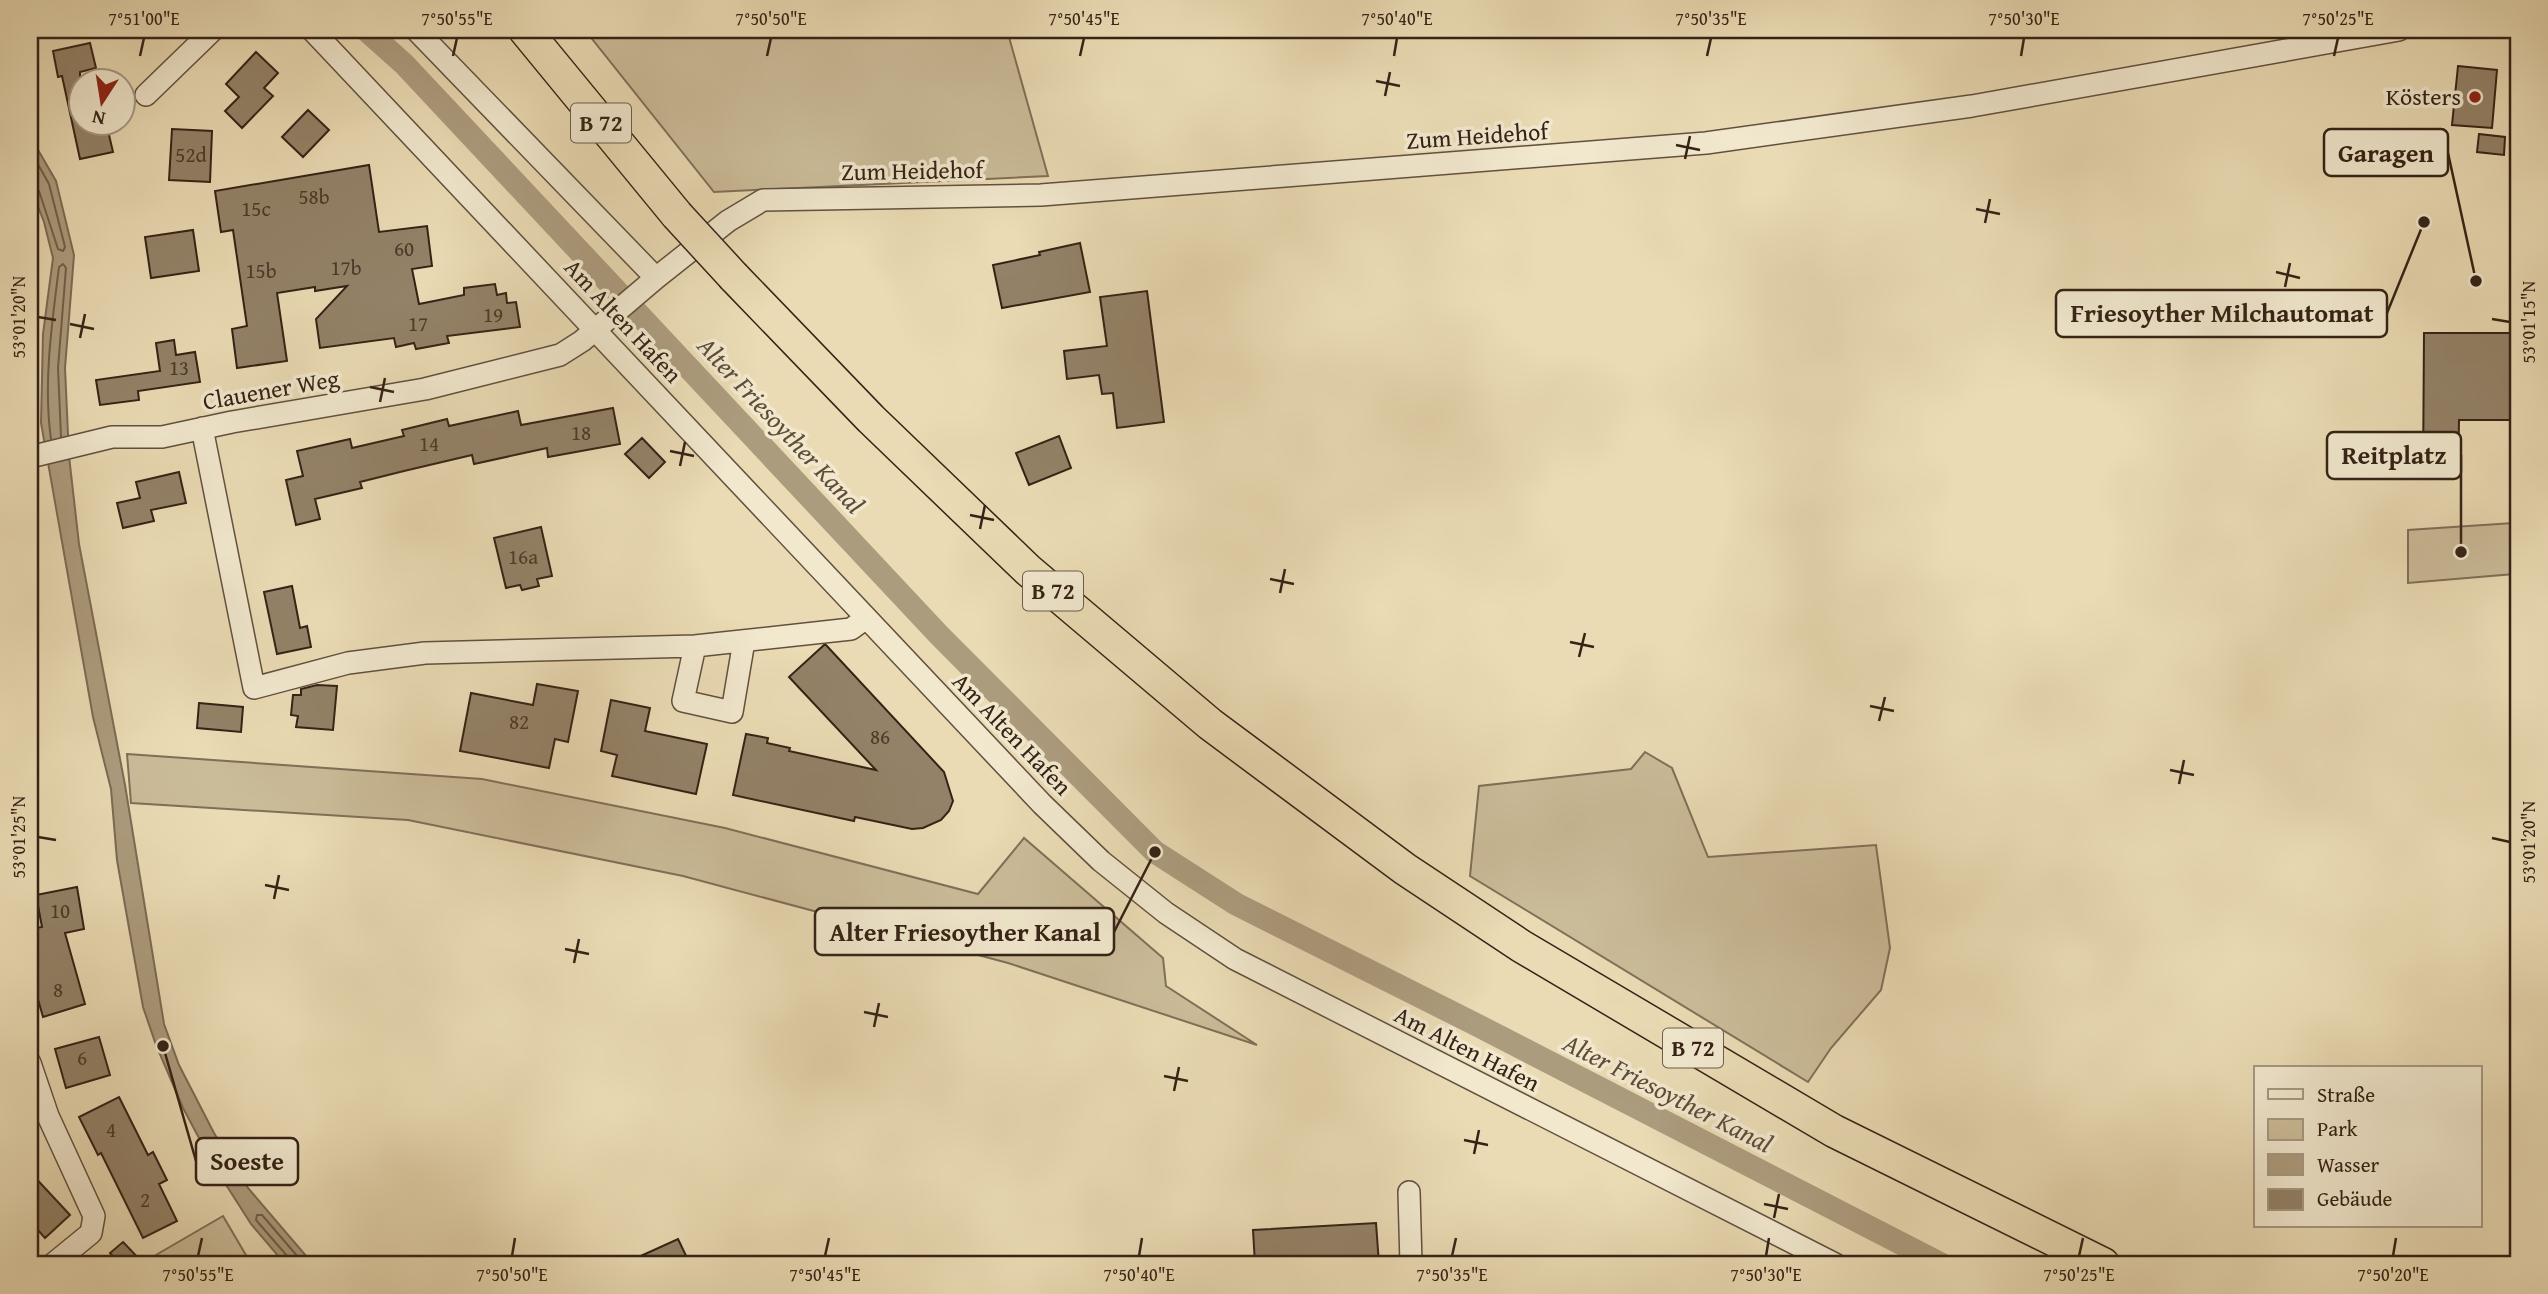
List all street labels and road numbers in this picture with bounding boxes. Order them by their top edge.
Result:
road number: B 72 [571,104,631,142]
street label: Zum Heidehof [1405,113,1551,158]
street label: Zum Heidehof [841,152,986,189]
street label: Am Alten Hafen [556,251,691,391]
street label: Clauener Weg [200,360,342,419]
road number: B 72 [1023,572,1083,610]
street label: Am Alten Hafen [945,664,1081,803]
street label: Am Alten Hafen [1388,997,1546,1100]
road number: B 72 [1663,1028,1723,1068]

